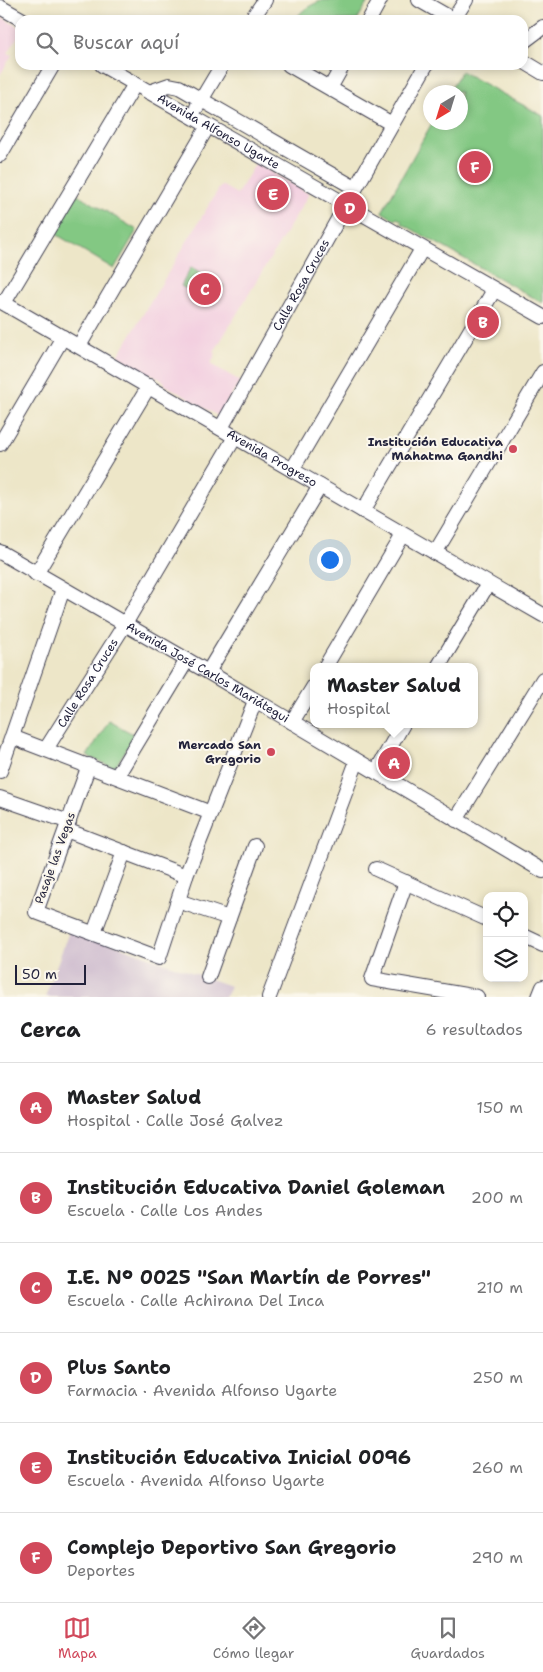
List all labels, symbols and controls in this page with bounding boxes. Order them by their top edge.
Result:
search box [15,15,528,70]
icon: search [33,29,61,57]
text: Buscar aquí [73,30,179,55]
north arrow [423,85,468,130]
street label: Avenida Alfonso Ugarte [154,90,283,173]
pin: F [459,148,491,186]
pin: E [257,175,289,213]
pin: D [334,189,366,227]
street label: Calle Rosa Cruces [269,236,333,334]
pin: C [189,270,221,308]
pin: B [467,303,499,341]
street label: Avenida Progreso [224,426,320,491]
place label: Institución Educativa Mahatma Gandhi [368,434,504,464]
marker: Institución Educativa Mahatma Gandhi [507,443,519,455]
your location [317,547,343,573]
street label: Avenida José Carlos Mariátegui [123,618,292,726]
street label: Calle Rosa Cruces [53,635,122,731]
popup [310,663,478,728]
text: Master Salud [327,673,461,698]
text: Hospital [327,698,390,719]
place label: Mercado San Gregorio [178,737,261,767]
pin: A [378,744,410,782]
marker: Mercado San Gregorio [265,746,277,758]
street label: Pasaje las Vegas [31,810,79,906]
map controls [483,892,528,982]
button: locate [483,892,528,937]
button: layers [483,937,528,982]
scale bar [15,962,86,985]
text: 50 m [22,965,57,983]
text: Cerca [20,1016,81,1044]
text: 6 resultados [425,1019,523,1040]
text: Master Salud [67,1085,201,1110]
text: A [30,1097,42,1118]
text: 150 m [476,1097,523,1118]
text: Hospital · Calle José Galvez [67,1110,284,1131]
text: Institución Educativa Daniel Goleman [67,1175,445,1200]
text: B [31,1187,41,1208]
text: 200 m [471,1187,523,1208]
text: Escuela · Calle Los Andes [67,1200,263,1221]
text: I.E. N° 0025 "San Martín de Porres" [67,1265,431,1290]
text: C [31,1277,41,1298]
text: 210 m [476,1277,523,1298]
text: Escuela · Calle Achirana Del Inca [67,1290,324,1311]
text: Plus Santo [67,1355,171,1380]
text: D [30,1367,42,1388]
text: 250 m [472,1367,523,1388]
text: Farmacia · Avenida Alfonso Ugarte [67,1380,337,1401]
text: Institución Educativa Inicial 0096 [67,1445,411,1470]
text: E [31,1457,41,1478]
text: 260 m [471,1457,523,1478]
text: Escuela · Avenida Alfonso Ugarte [67,1470,325,1491]
text: Complejo Deportivo San Gregorio [67,1535,396,1560]
text: F [31,1547,41,1568]
text: 290 m [471,1547,523,1568]
text: Deportes [67,1560,135,1581]
tab: Mapa [58,1614,97,1662]
tab: Cómo llegar [213,1614,294,1662]
tab: Guardados [410,1614,485,1662]

